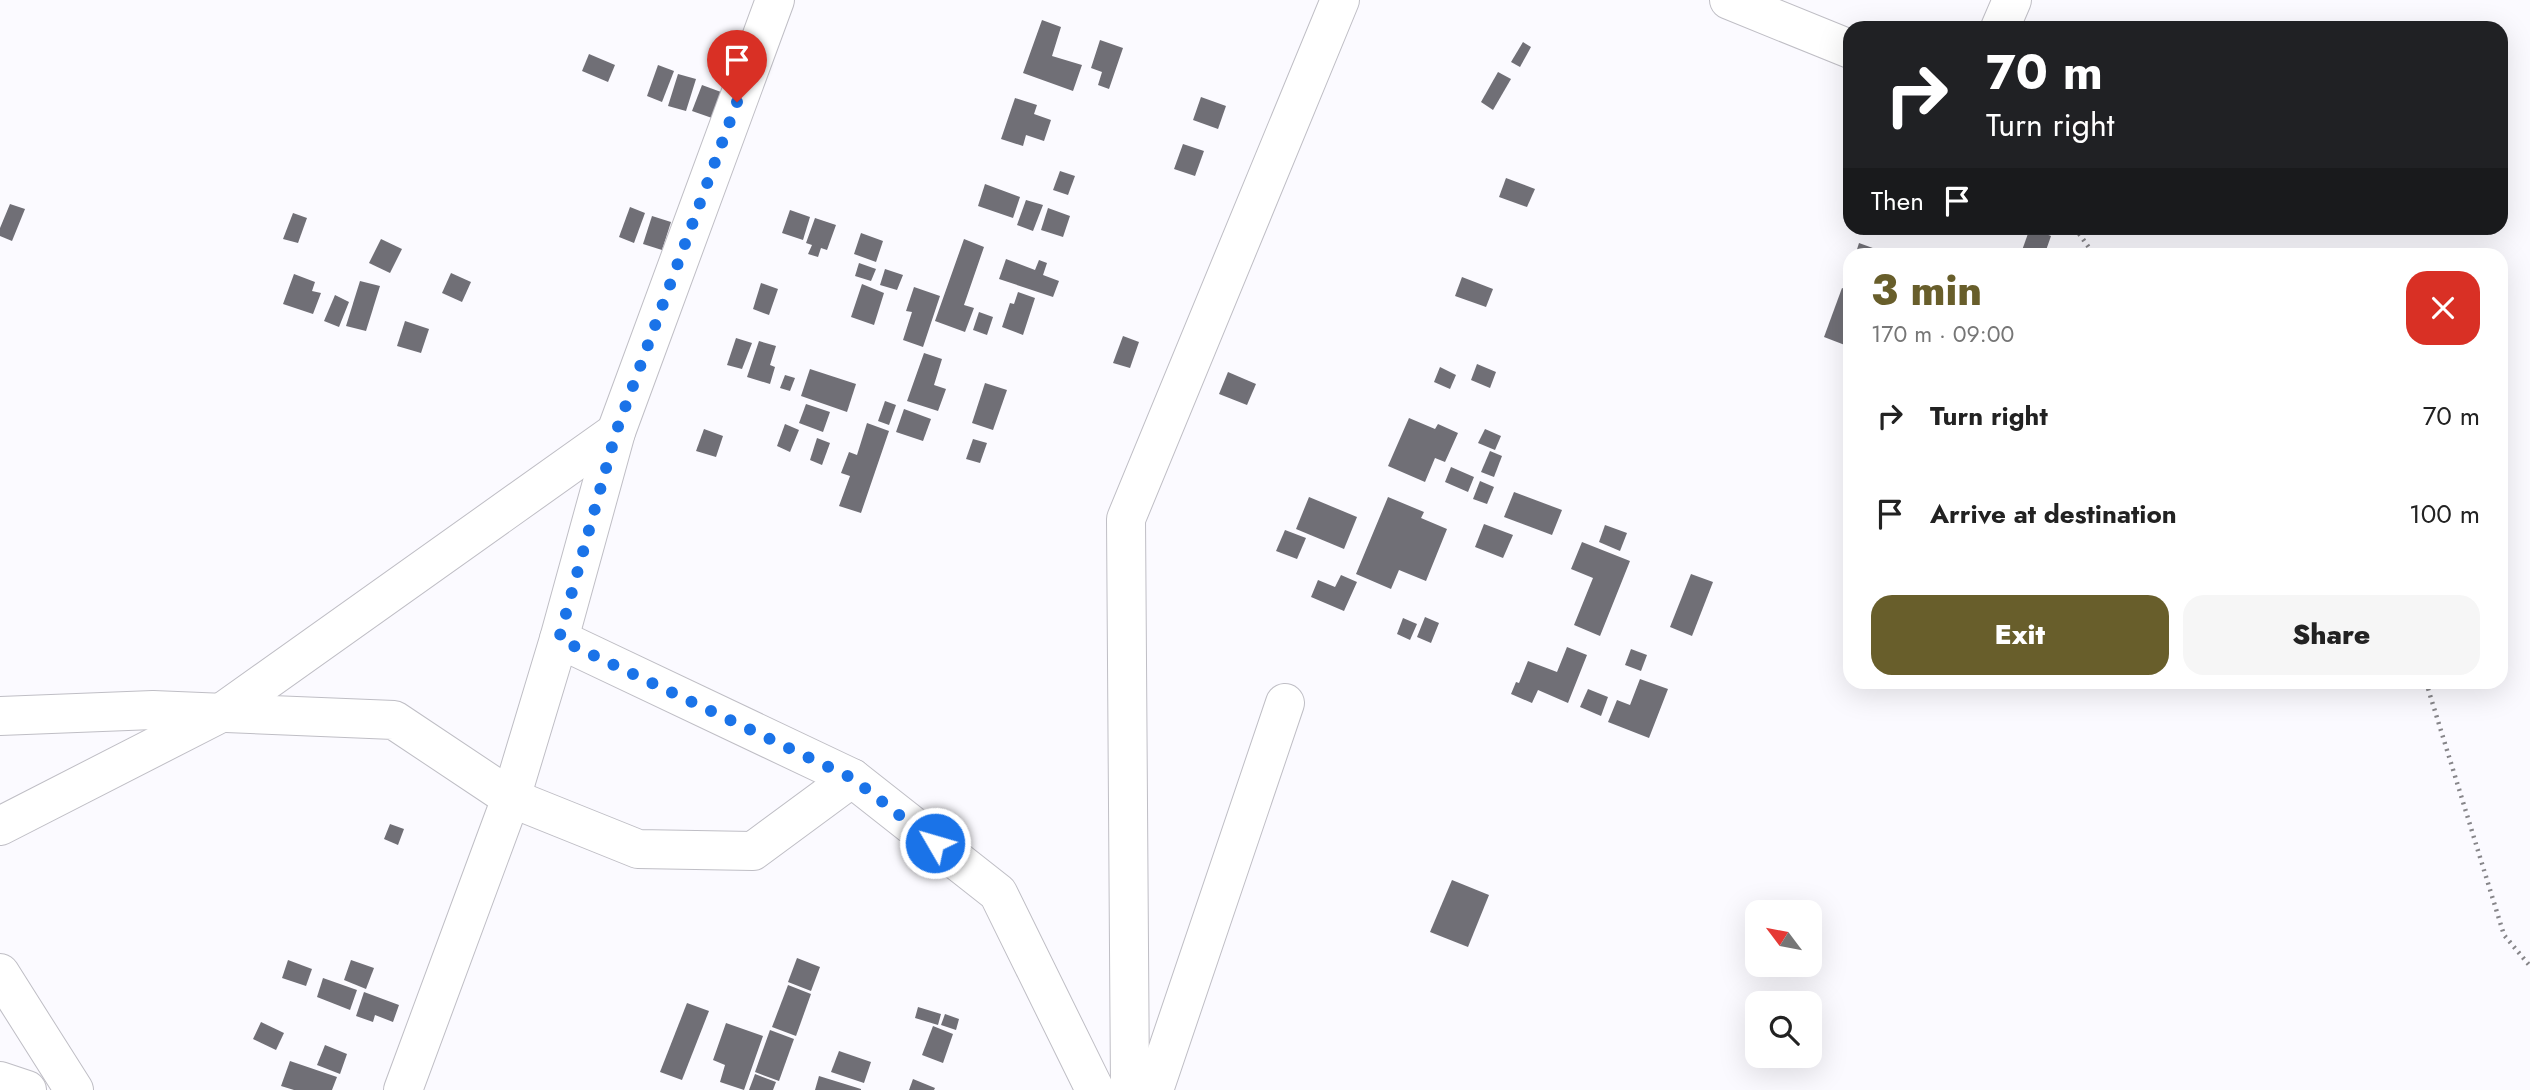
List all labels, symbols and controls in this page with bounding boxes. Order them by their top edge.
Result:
pin [707,30,767,102]
text: 70 m [1986,37,2103,107]
icon: arrive [718,41,756,79]
icon: right [1871,49,1962,140]
text: Turn right [1986,102,2115,148]
text: Then [1871,182,1924,220]
icon: arrive [1938,182,1976,220]
text: 3 min [1871,260,1982,321]
button: close [2406,271,2480,345]
text: 170 m · 09:00 [1871,317,2014,351]
icon: right [1871,397,1909,435]
text: Turn right [1930,397,2048,435]
text: 70 m [2423,397,2480,435]
icon: arrive [1871,495,1909,533]
text: Arrive at destination [1930,495,2177,533]
text: 100 m [2409,495,2480,533]
button: Exit [1871,595,2169,675]
button: Share [2183,595,2480,675]
position arrow [898,806,972,880]
north arrow [1745,900,1822,976]
map controls [1745,900,1822,1068]
button: search [1745,991,1822,1068]

